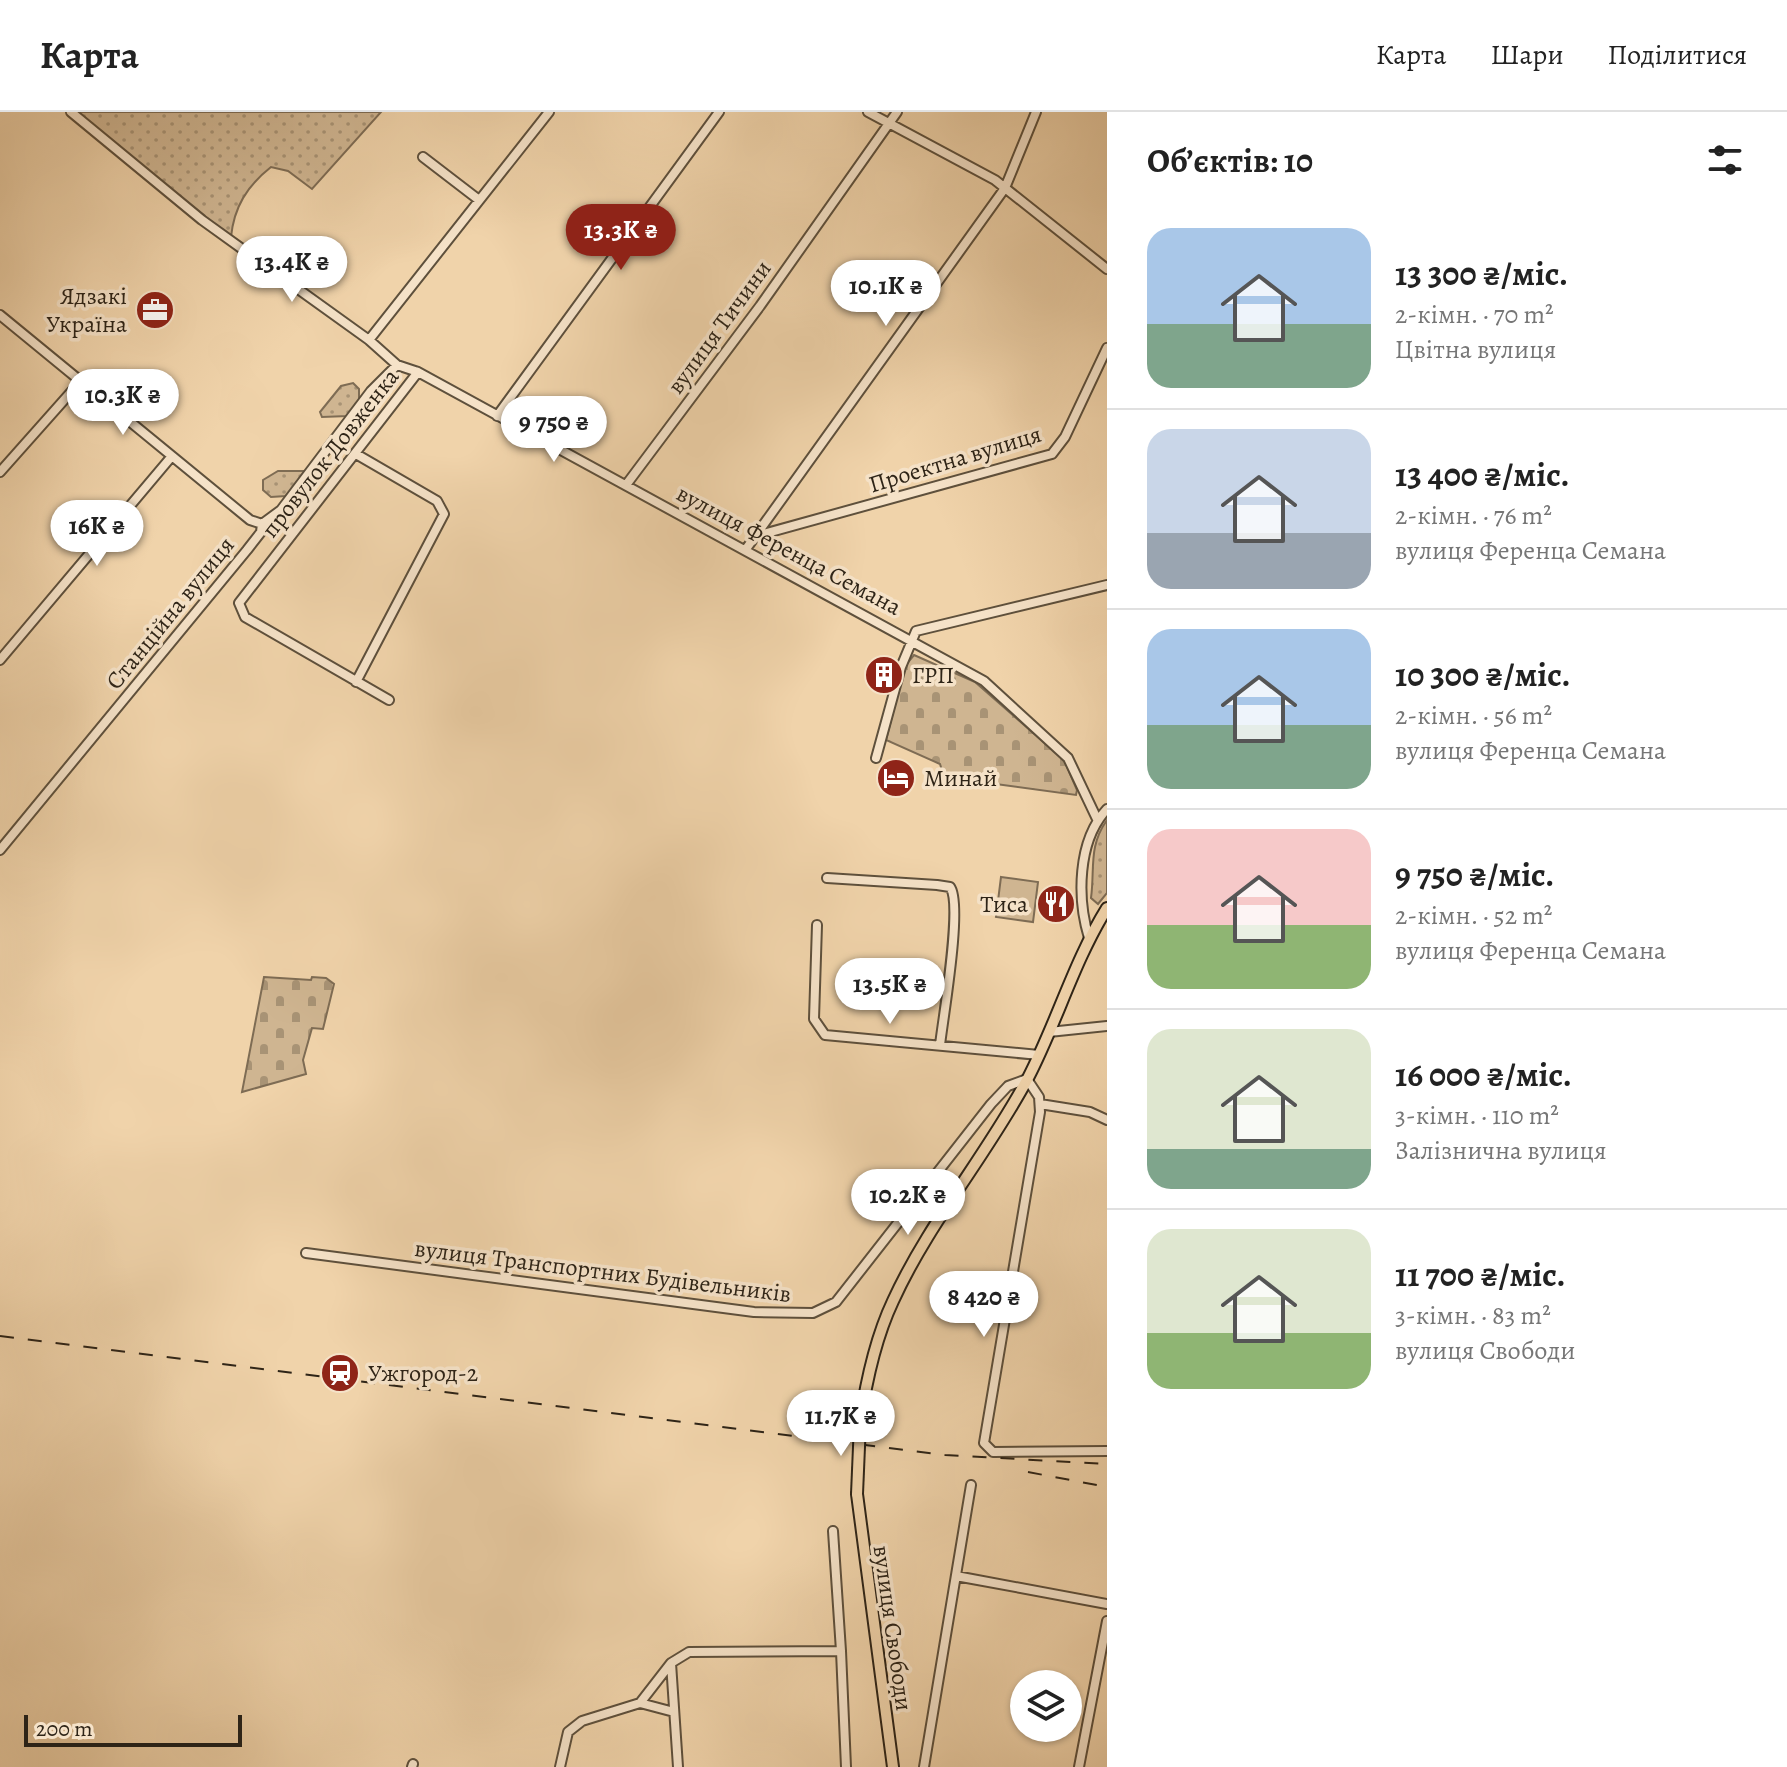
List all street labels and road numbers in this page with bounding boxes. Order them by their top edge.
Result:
street label: вулиця Тичини [660,254,778,400]
street label: провулок Довженка [254,362,406,544]
street label: Проектна вулиця [865,418,1045,500]
street label: вулиця Ференца Семана [671,477,907,623]
street label: Станційна вулиця [98,530,242,696]
street label: вулиця Транспортних Будівельників [413,1232,793,1310]
street label: вулиця Свободи [866,1543,920,1713]

